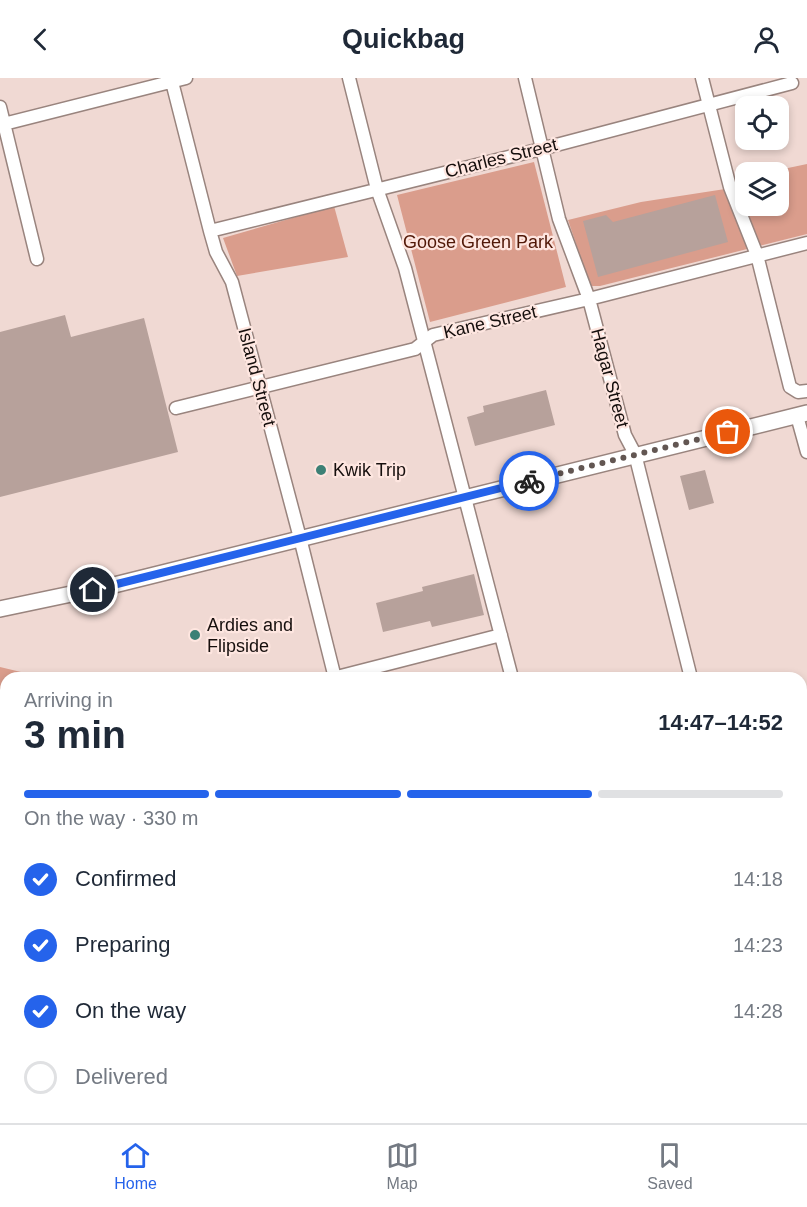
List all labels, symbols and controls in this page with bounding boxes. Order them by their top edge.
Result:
icon: back [24,23,57,56]
icon: person [750,23,783,56]
text: Quickbag [342,24,465,54]
map controls [735,96,789,216]
button: locate [735,96,789,150]
street label: Charles Street [443,134,559,182]
button: layers [735,162,789,216]
park label: Goose Green Park [403,232,554,252]
street label: Kane Street [441,302,539,342]
street label: Island Street [234,326,280,428]
street label: Hagar Street [587,326,633,430]
pin [702,406,753,457]
icon: bag [711,415,744,448]
courier [499,451,559,511]
place label: Kwik Trip [333,460,406,480]
marker: Kwik Trip [314,463,328,477]
icon: bike [513,465,546,498]
pin [67,564,118,615]
icon: home [76,573,109,606]
place label: Ardies and Flipside [207,615,293,656]
marker: Ardies and Flipside [188,628,202,642]
text: Arriving in [24,689,113,711]
text: 14:47–14:52 [658,710,783,735]
text: 3 min [24,713,126,756]
text: On the way · 330 m [24,807,199,829]
icon: check [24,863,57,896]
text: Confirmed [75,866,176,891]
text: 14:18 [733,868,783,890]
icon: check [24,929,57,962]
text: Preparing [75,932,170,957]
text: 14:23 [733,934,783,956]
icon: check [24,995,57,1028]
text: On the way [75,998,186,1023]
text: 14:28 [733,1000,783,1022]
text: Delivered [75,1064,168,1089]
tab: Home [114,1139,157,1193]
tab: Map [386,1139,419,1193]
tab: Saved [647,1139,693,1193]

